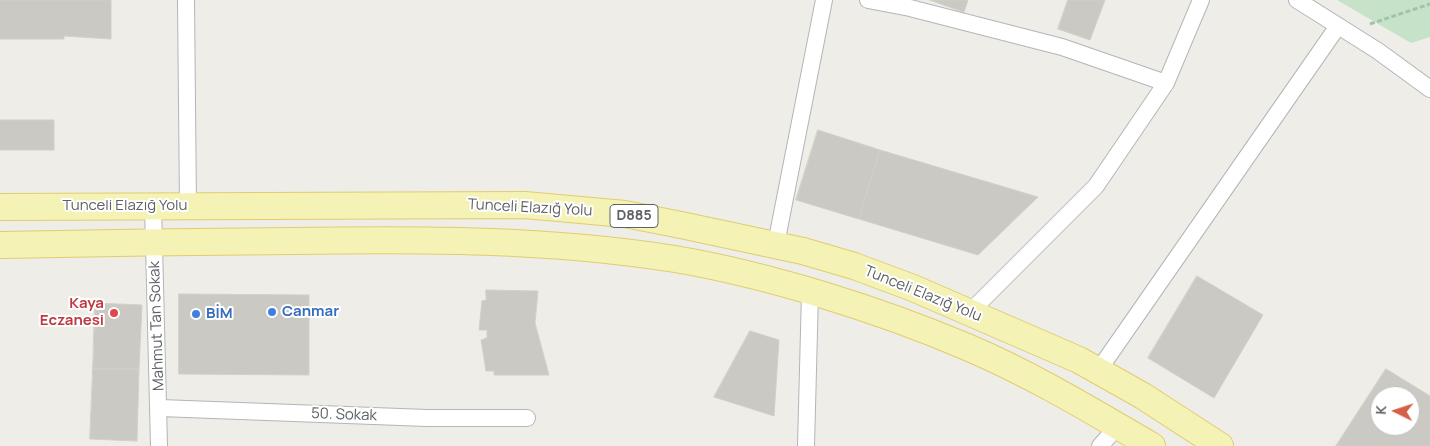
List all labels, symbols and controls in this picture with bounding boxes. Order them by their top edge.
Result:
street label: Tunceli Elazığ Yolu [467,196,593,220]
street label: Tunceli Elazığ Yolu [63,197,187,215]
road number: D885 [610,205,658,228]
street label: Mahmut Tan Sokak [146,261,168,391]
street label: Tunceli Elazığ Yolu [862,262,984,326]
place label: Kaya Eczanesi [40,295,104,330]
place label: Canmar [282,303,339,321]
place label: BİM [206,305,232,323]
marker: Canmar [266,306,278,318]
marker: Kaya Eczanesi [108,307,120,319]
marker: BİM [190,308,202,320]
north arrow [1370,386,1420,436]
street label: 50. Sokak [311,405,377,425]
text: K [1371,405,1390,415]

